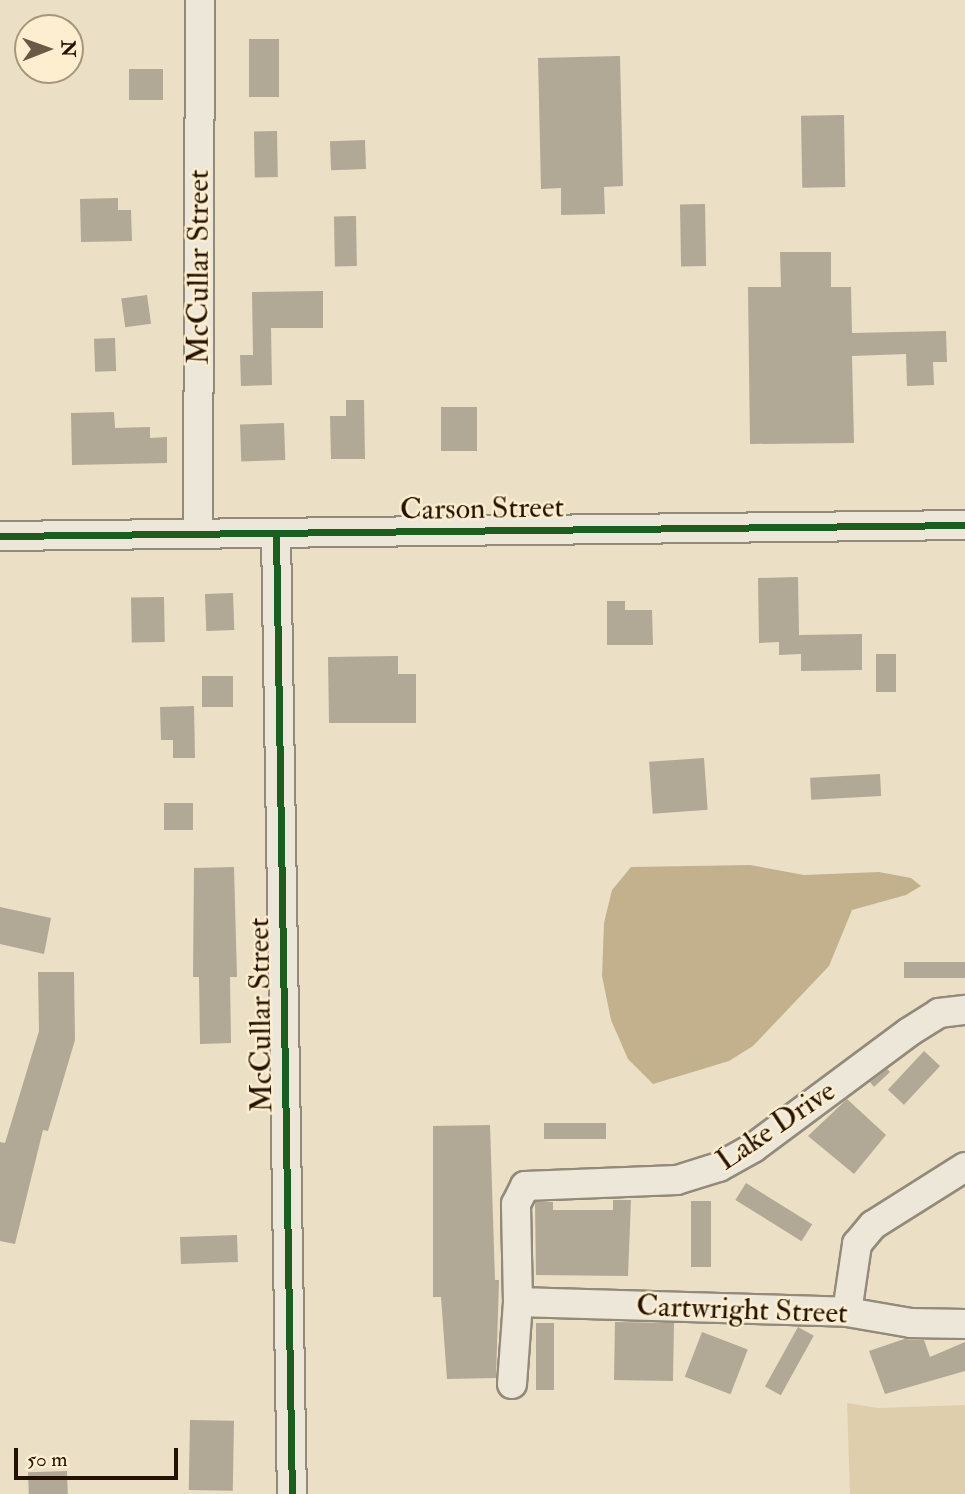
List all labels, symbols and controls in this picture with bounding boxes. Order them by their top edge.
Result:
north arrow [14,14,84,84]
text: N [56,40,80,57]
street label: McCullar Street [181,169,217,365]
street label: Carson Street [400,490,564,528]
street label: McCullar Street [241,917,281,1113]
street label: Lake Drive [710,1073,842,1179]
street label: Cartwright Street [636,1288,848,1332]
scale bar [18,1434,182,1478]
text: 50 m [27,1446,68,1473]

